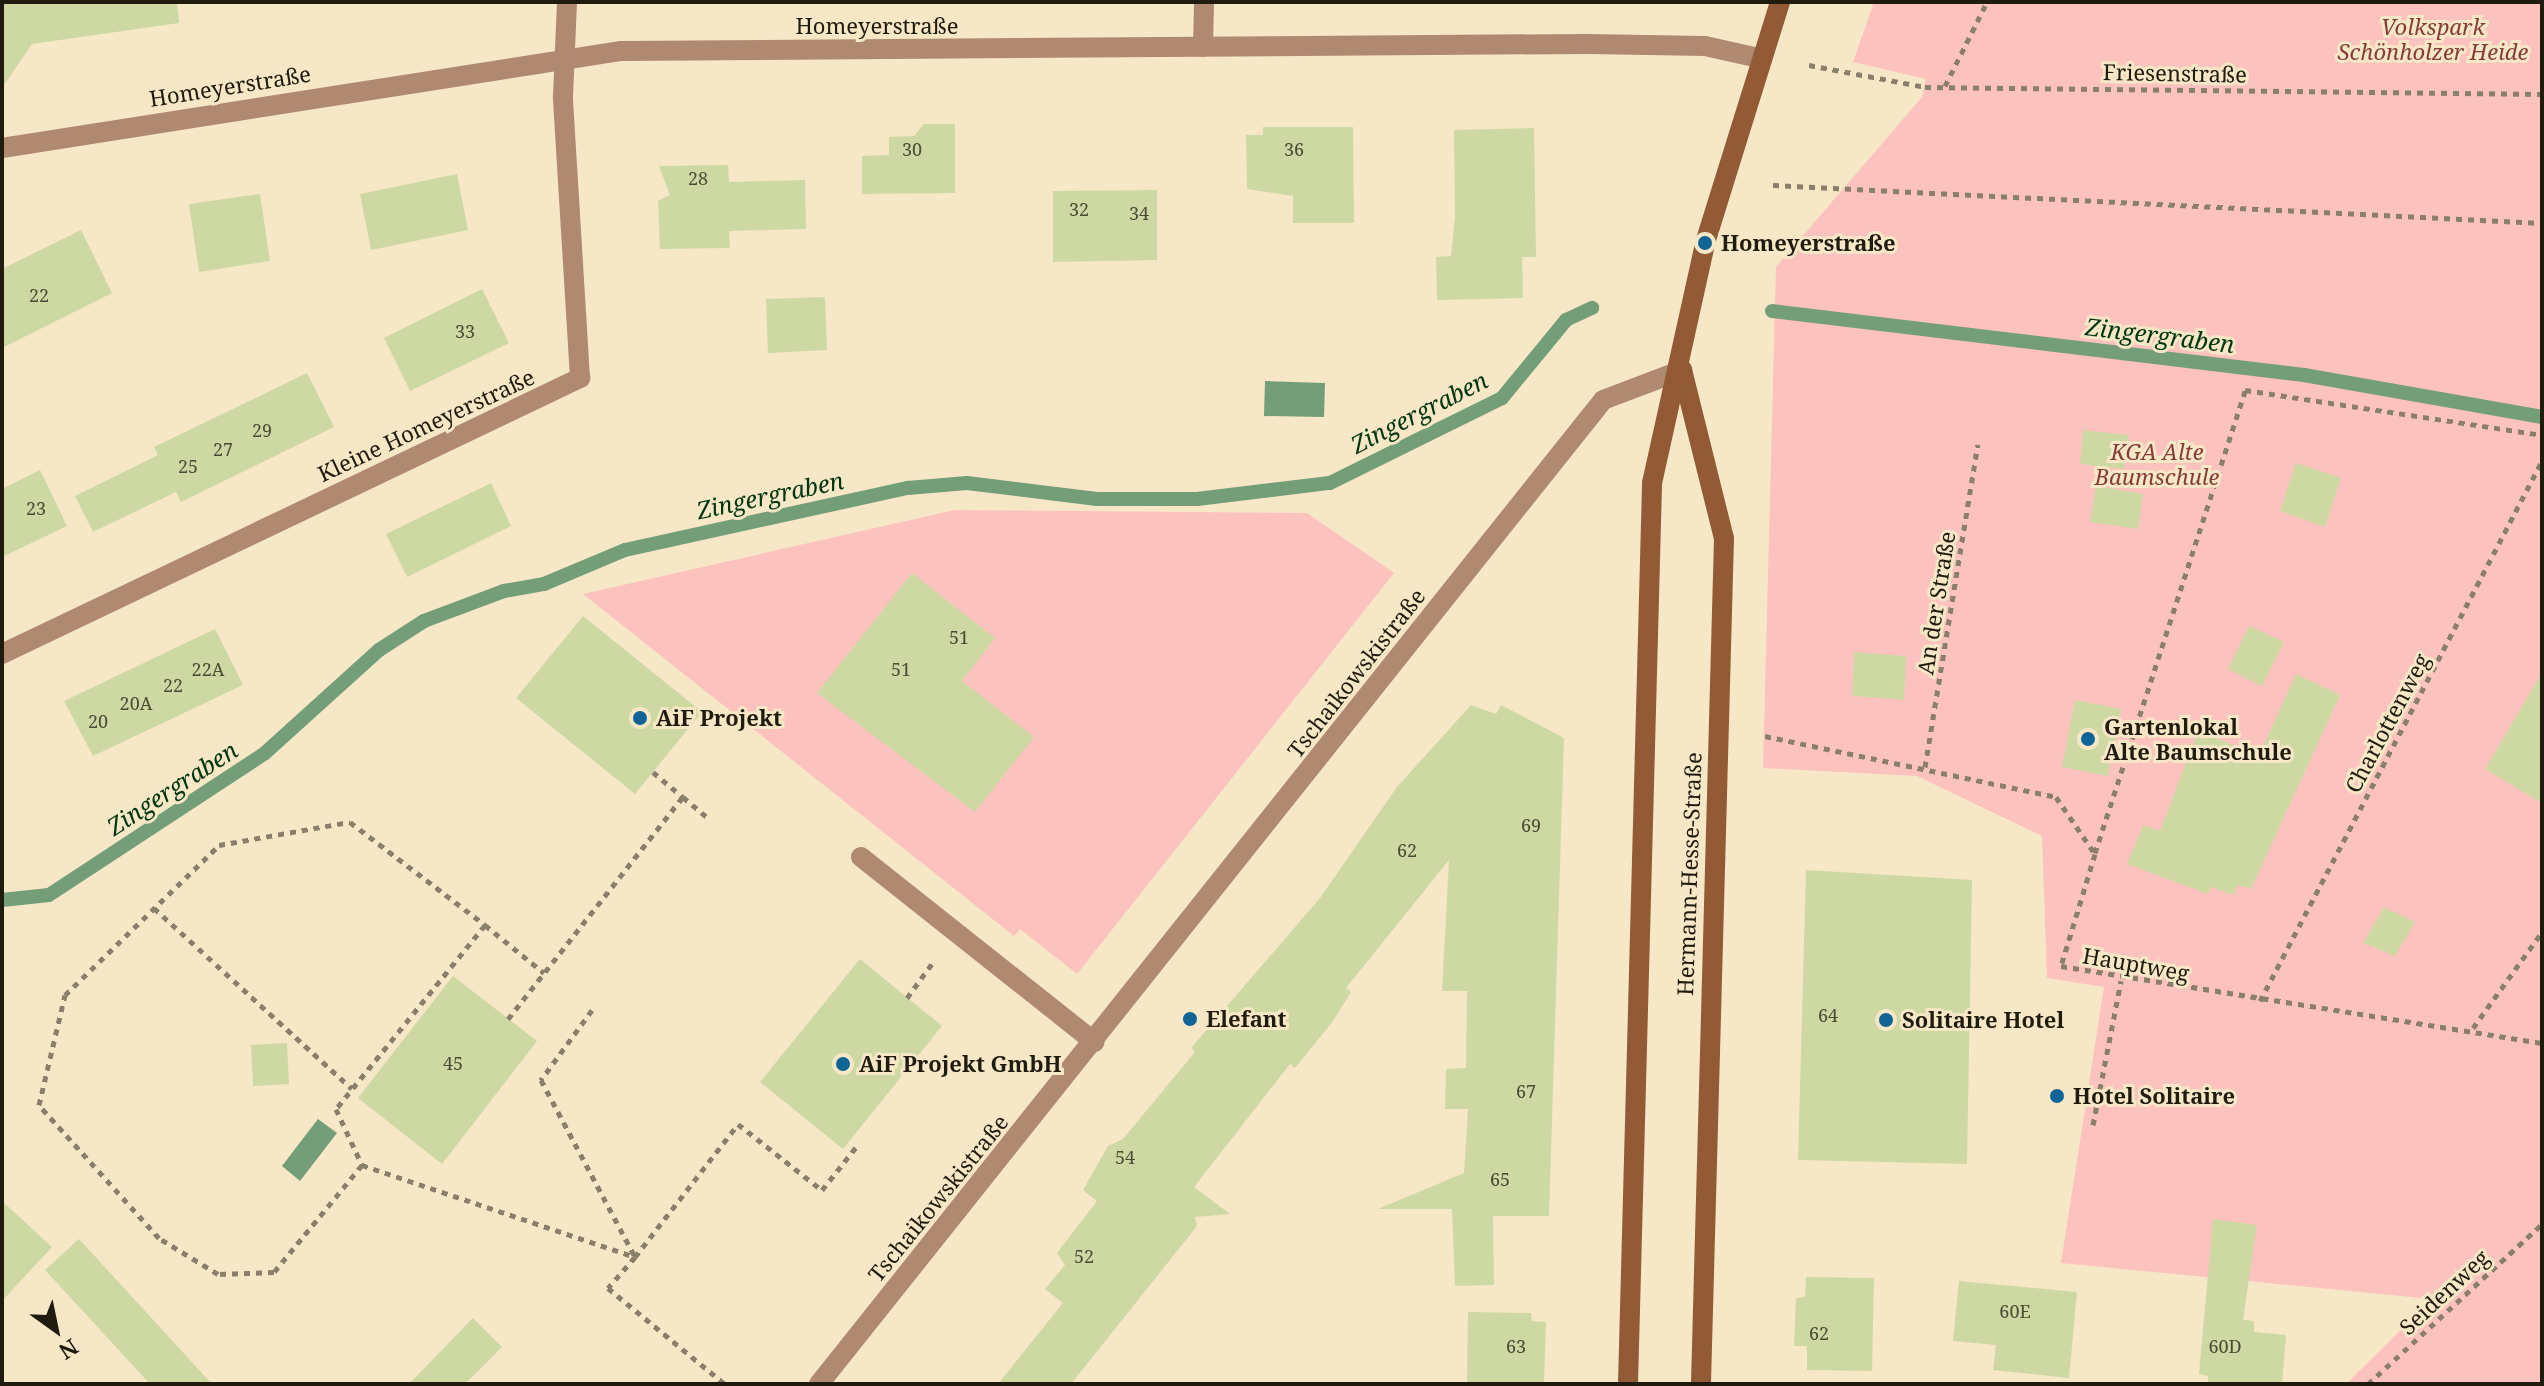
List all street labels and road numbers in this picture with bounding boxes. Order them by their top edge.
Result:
street label: Homeyerstraße [795,13,959,39]
street label: Friesenstraße [2103,59,2247,87]
street label: Homeyerstraße [147,60,313,112]
street label: Kleine Homeyerstraße [313,363,539,487]
street label: An der Straße [1912,529,1960,677]
street label: Tschaikowskistraße [1282,583,1430,763]
street label: Charlottenweg [2339,649,2435,797]
street label: Hermann-Hesse-Straße [1672,752,1706,996]
street label: Hauptweg [2081,942,2191,986]
street label: Tschaikowskistraße [862,1109,1014,1287]
street label: Seidenweg [2394,1244,2494,1340]

